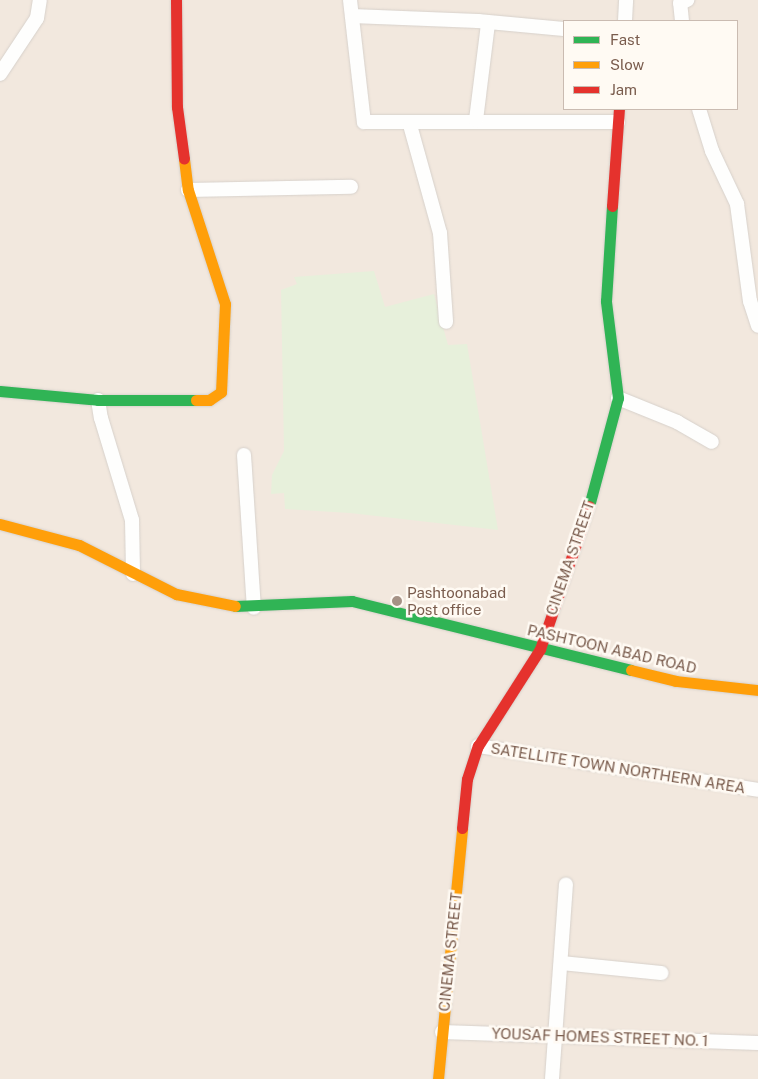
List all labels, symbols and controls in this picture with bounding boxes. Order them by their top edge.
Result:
legend [563,20,738,110]
text: Fast [610,31,640,48]
text: Slow [610,56,644,73]
text: Jam [610,81,637,98]
street label: CINEMA STREET [542,499,598,617]
place label: Pashtoonabad Post office [407,583,506,618]
marker: Pashtoonabad Post office [391,595,403,607]
street label: PASHTOON ABAD ROAD [526,621,698,677]
street label: SATELLITE TOWN NORTHERN AREA [489,739,747,797]
street label: CINEMA STREET [435,892,465,1012]
street label: YOUSAF HOMES STREET NO. 1 [491,1024,709,1050]

